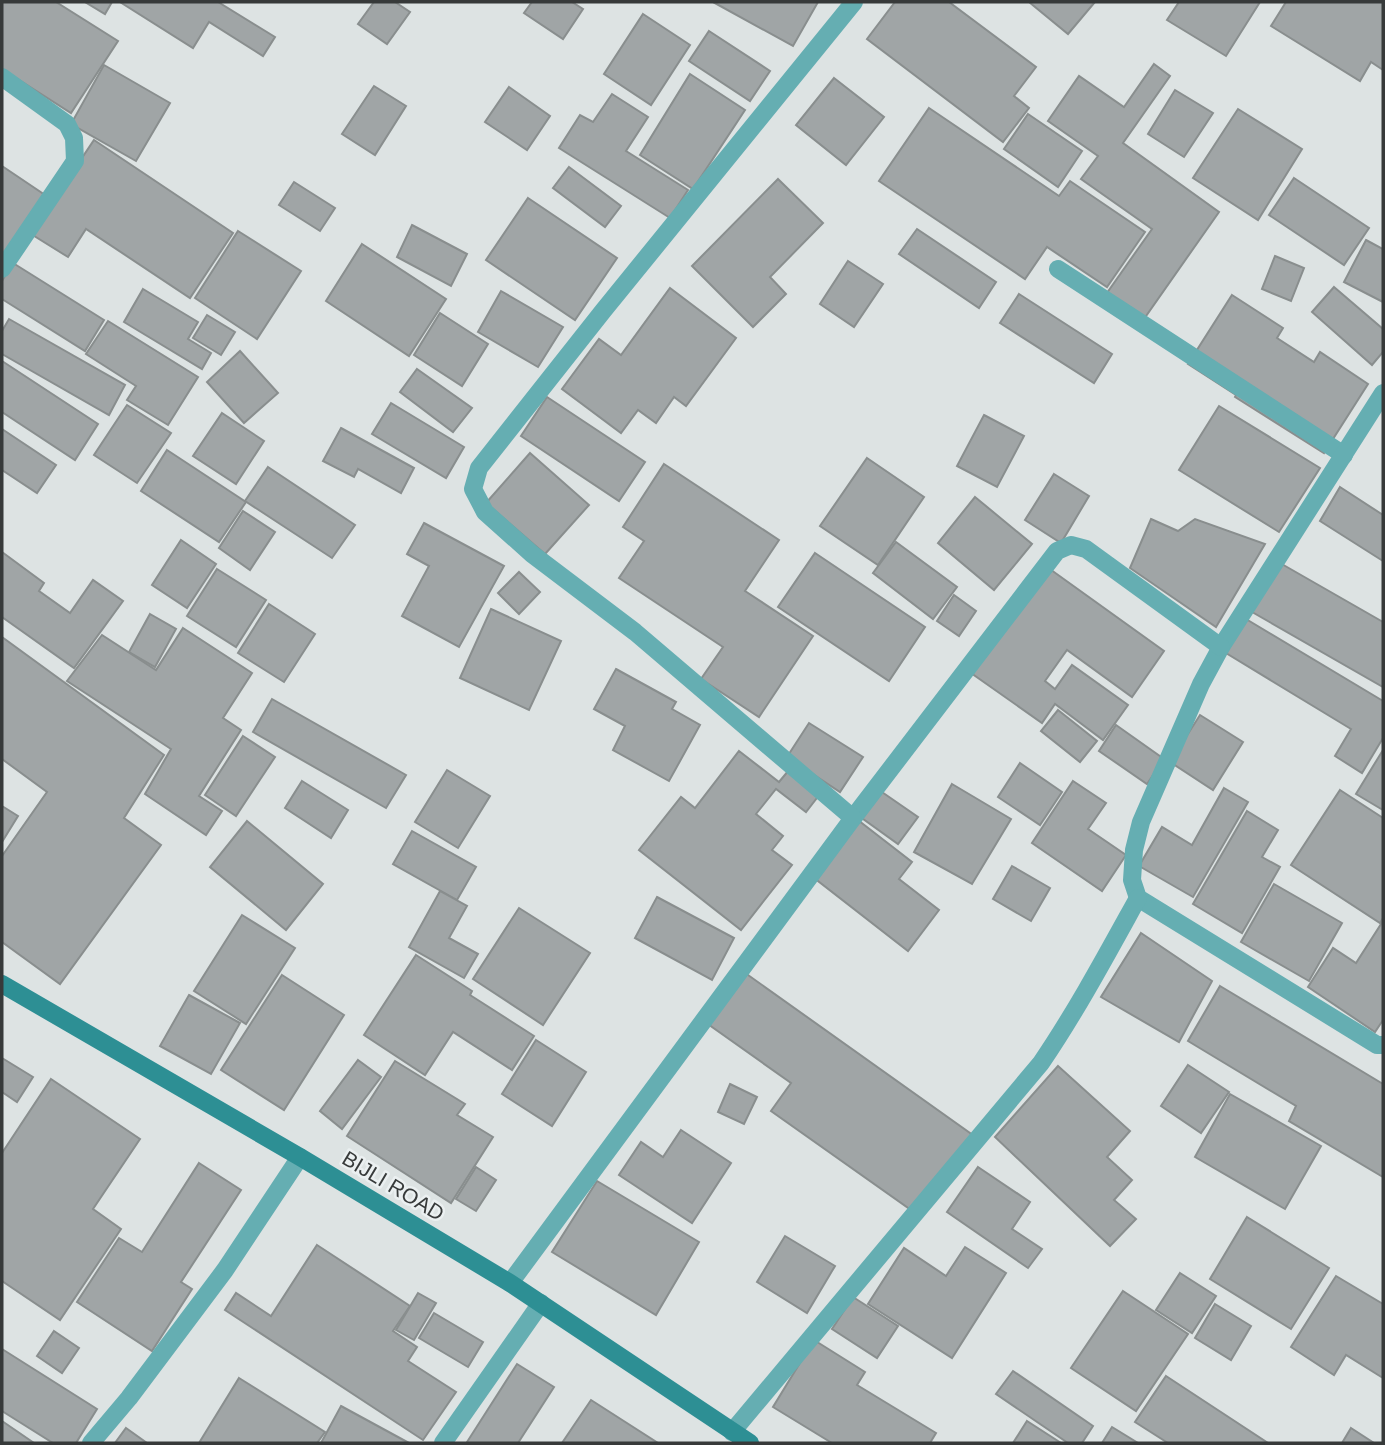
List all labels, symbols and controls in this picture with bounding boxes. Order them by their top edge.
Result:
street label: BIJLI ROAD [338,1146,448,1225]

